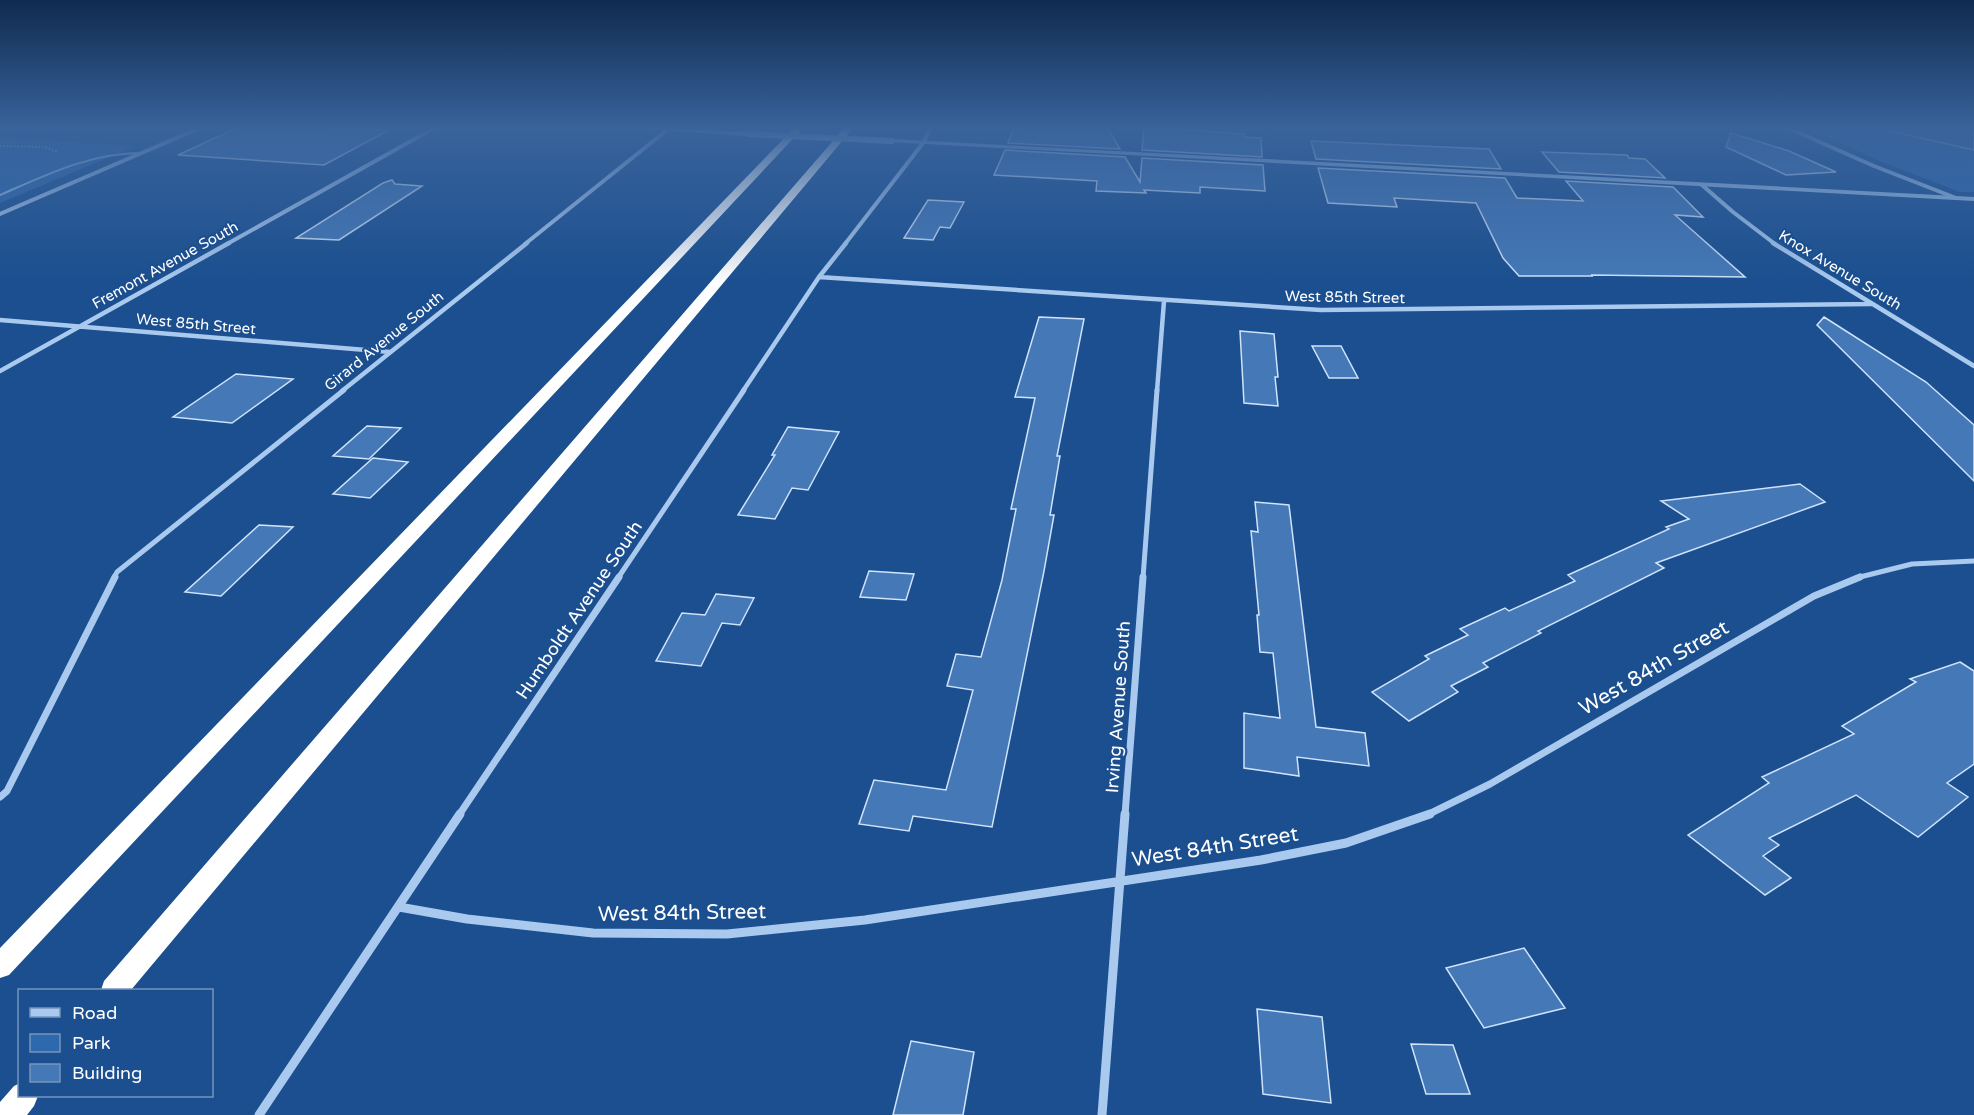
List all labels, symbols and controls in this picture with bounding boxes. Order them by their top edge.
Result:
street label: Fremont Avenue South [89,217,241,313]
street label: Knox Avenue South [1775,226,1905,314]
street label: Girard Avenue South [321,287,447,395]
street label: West 85th Street [1285,287,1406,307]
street label: West 85th Street [135,310,257,338]
street label: Humboldt Avenue South [511,517,647,703]
street label: West 84th Street [1575,615,1733,721]
street label: Irving Avenue South [1101,620,1135,794]
street label: West 84th Street [1130,821,1300,873]
street label: West 84th Street [598,899,766,927]
legend [18,989,213,1097]
text: Road [72,1002,117,1024]
text: Park [72,1032,111,1054]
text: Building [72,1062,142,1084]

